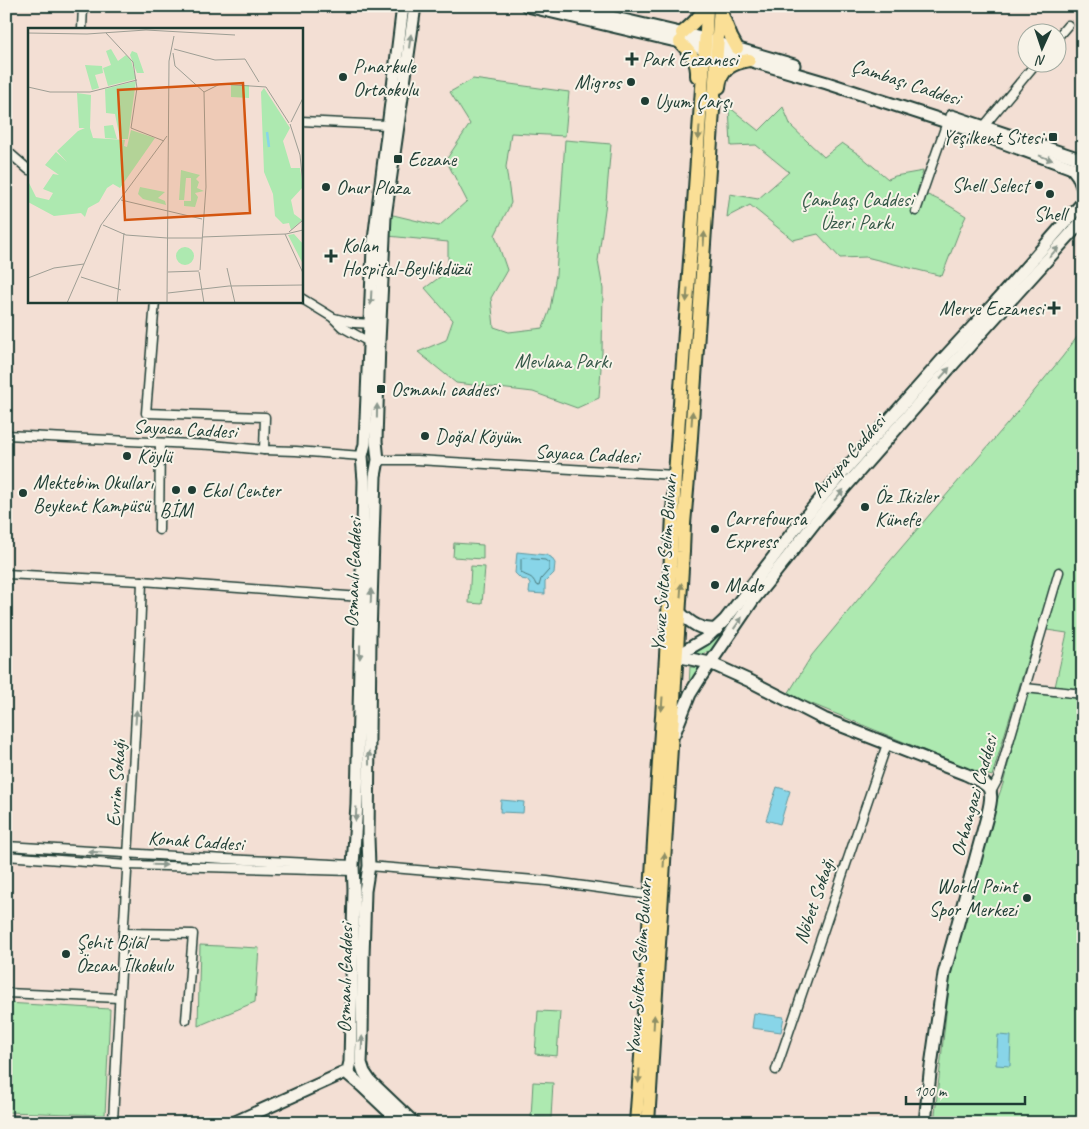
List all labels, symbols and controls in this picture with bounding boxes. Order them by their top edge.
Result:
north arrow [1016,22,1066,72]
inset map [28,28,302,302]
one-way arrow [406,32,414,48]
place label: Park Eczanesi [642,47,740,72]
text: N [1034,52,1046,69]
marker: Park Eczanesi [626,53,638,65]
street label: Çambaşı Caddesi [849,53,966,112]
place label: Pınarkule Ortaokulu [353,54,420,102]
place label: Migros [574,70,623,95]
marker: Pınarkule Ortaokulu [337,71,349,83]
marker: Migros [625,76,637,88]
place label: Uyum Çarşı [655,89,733,114]
marker: Uyum Çarşı [639,95,651,107]
one-way arrow [694,125,702,141]
place label: Yeşilkent Sitesi [942,125,1045,150]
marker: Yeşilkent Sitesi [1047,131,1059,143]
place label: Eczane [408,147,458,172]
marker: Eczane [392,153,404,165]
one-way arrow [1038,155,1053,162]
place label: Shell Select [952,173,1032,198]
place label: Onur Plaza [336,175,411,200]
marker: Shell Select [1033,179,1045,191]
marker: Onur Plaza [320,181,332,193]
park label: Çambaşı Caddesi Üzeri Parkı [801,187,916,235]
marker: Shell [1044,188,1056,200]
place label: Shell [1034,202,1070,227]
one-way arrow [700,230,708,246]
place label: Kolan Hospital-Beylikdüzü [342,233,473,281]
one-way arrow [1048,246,1060,258]
marker: Kolan Hospital-Beylikdüzü [324,249,338,263]
one-way arrow [682,287,690,303]
one-way arrow [366,290,374,306]
place label: Merve Eczanesi [939,296,1046,321]
marker: Merve Eczanesi [1048,302,1060,314]
park label: Mevlana Parkı [515,349,612,374]
one-way arrow [940,366,951,379]
place label: Osmanlı caddesi [391,377,501,402]
marker: Osmanlı caddesi [375,383,387,395]
one-way arrow [373,403,381,419]
street label: Avrupa Caddesi [805,408,892,503]
one-way arrow [689,410,697,426]
street label: Sayaca Caddesi [133,414,240,444]
place label: Doğal Köyüm [435,424,522,449]
marker: Doğal Köyüm [419,430,431,442]
street label: Sayaca Caddesi [535,439,642,469]
place label: Köylü [137,444,174,469]
marker: Köylü [121,450,133,462]
place label: Mektebim Okulları Beykent Kampüsü [33,470,154,518]
street label: Yavuz Sultan Selim Bulvarı [645,472,683,653]
place label: Ekol Center [202,478,282,503]
marker: BİM [170,484,182,496]
marker: Ekol Center [186,484,198,496]
place label: Öz Ikizler Künefe [875,484,940,532]
marker: Mektebim Okulları Beykent Kampüsü [17,487,29,499]
one-way arrow [833,489,844,502]
place label: BİM [160,498,194,523]
marker: Öz Ikizler Künefe [859,501,871,513]
place label: Carrefoursa Express [725,506,808,554]
street label: Osmanlı Caddesi [339,515,367,628]
marker: Carrefoursa Express [709,523,721,535]
place label: Mado [725,573,765,598]
marker: Mado [709,579,721,591]
one-way arrow [677,582,685,598]
one-way arrow [368,587,376,603]
one-way arrow [733,616,743,629]
one-way arrow [356,644,364,660]
one-way arrow [658,696,666,712]
one-way arrow [133,709,141,725]
street label: Orhangazi Caddesi [945,730,1004,859]
street label: Evrim Sokağı [100,737,132,827]
one-way arrow [365,750,373,766]
one-way arrow [352,806,360,822]
street label: Konak Caddesi [147,825,247,857]
one-way arrow [87,848,103,856]
one-way arrow [661,851,669,867]
street label: Nöbet Sokağı [788,854,841,947]
one-way arrow [152,861,168,869]
place label: World Point Spor Merkezi [929,874,1019,922]
street label: Yavuz Sultan Selim Bulvarı [620,876,658,1057]
marker: World Point Spor Merkezi [1021,892,1033,904]
street label: Osmanlı Caddesi [332,921,358,1033]
place label: Şehit Bilal Özcan İlkokulu [76,930,175,978]
marker: Şehit Bilal Özcan İlkokulu [60,948,72,960]
one-way arrow [650,1013,658,1029]
one-way arrow [358,1035,366,1051]
one-way arrow [635,1068,643,1084]
scale bar [906,1074,1025,1106]
text: 100 m [914,1082,948,1101]

